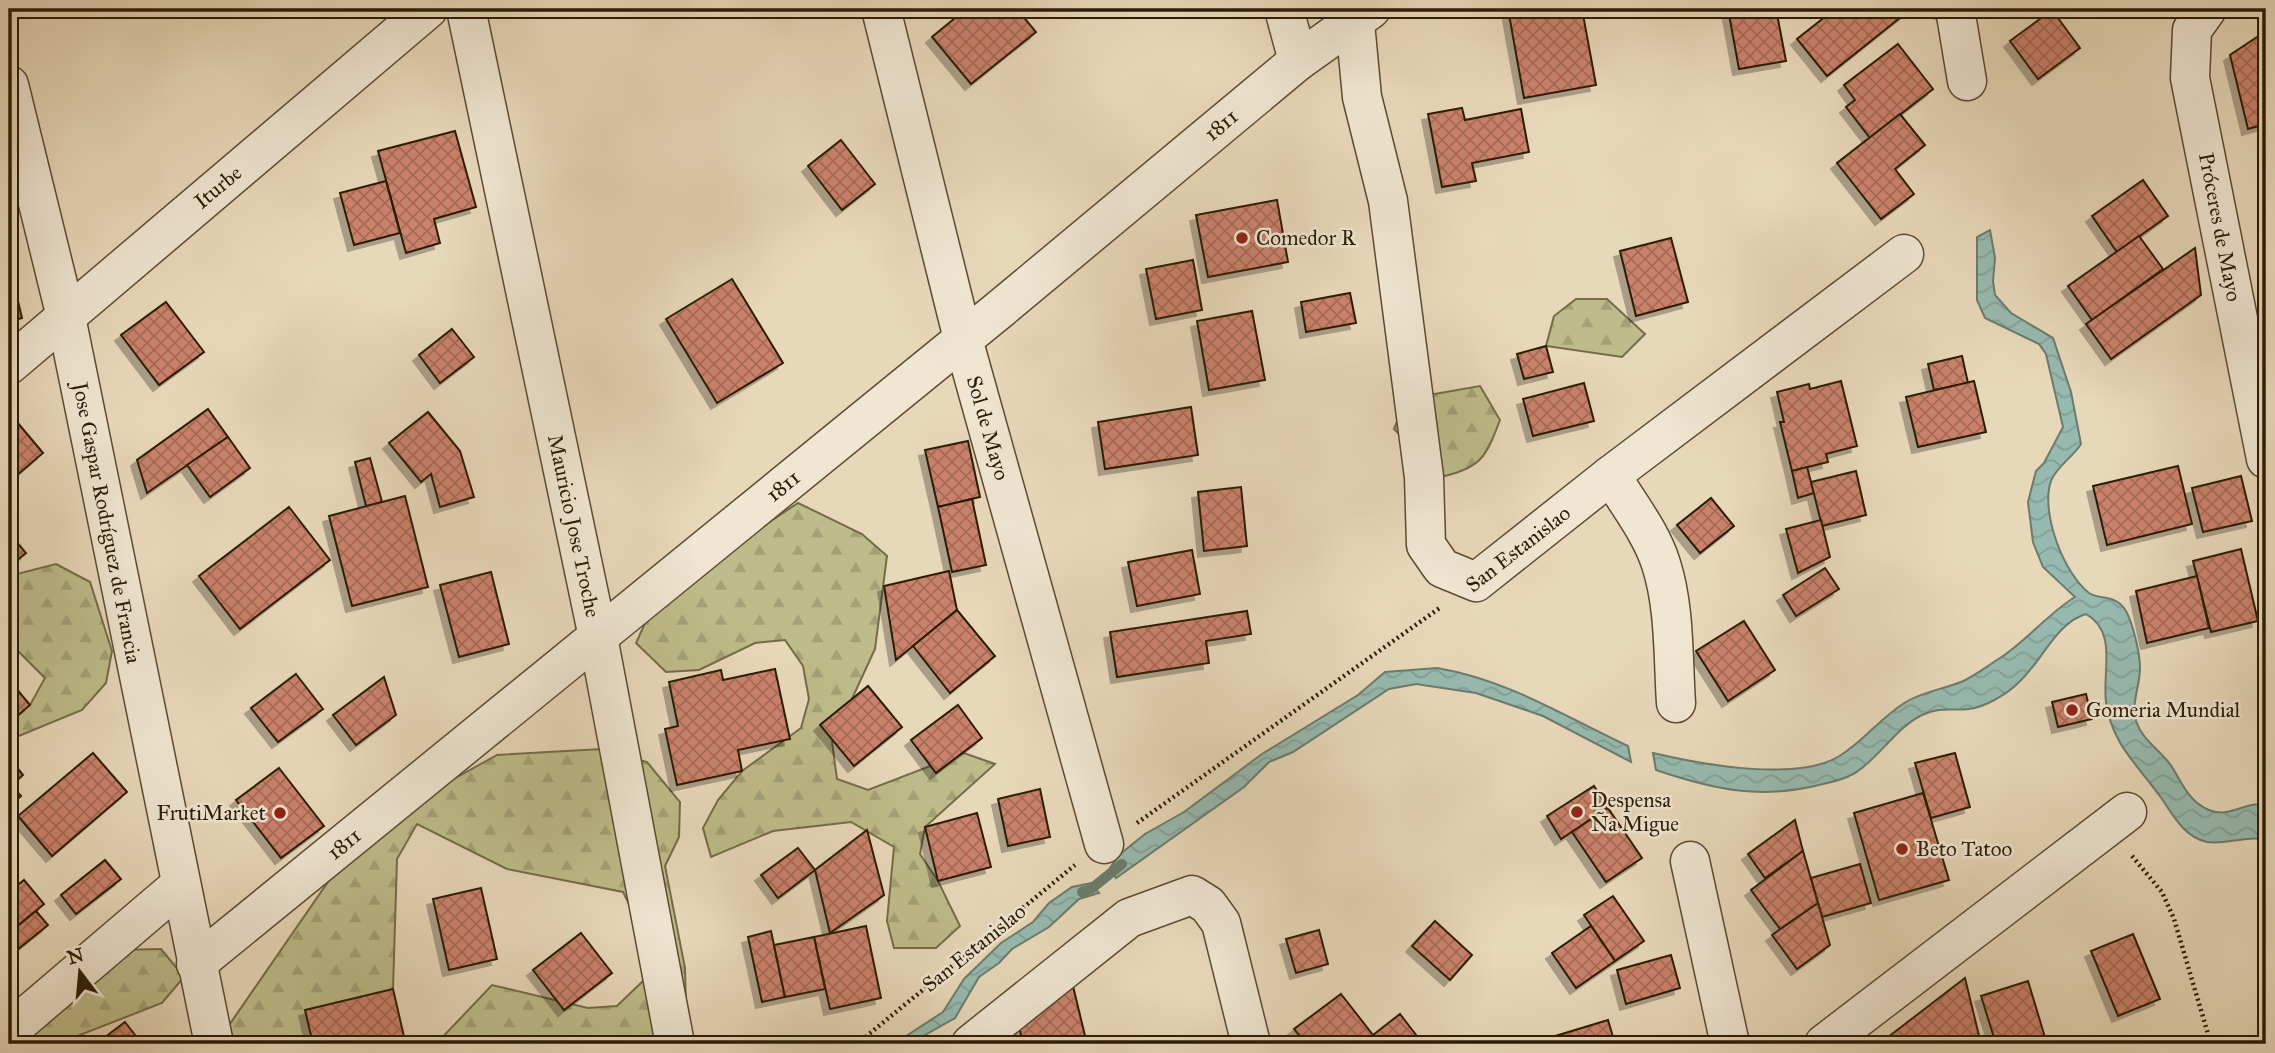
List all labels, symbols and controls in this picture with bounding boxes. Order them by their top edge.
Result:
street label: 1811 [1199,103,1243,147]
street label: Próceres de Mayo [2193,150,2247,304]
street label: Iturbe [189,160,247,214]
place label: Comedor R [1256,225,1357,251]
marker: Comedor R [1234,230,1250,246]
street label: Sol de Mayo [961,373,1015,483]
street label: Jose Gaspar Rodríguez de Francia [67,378,147,666]
street label: Mauricio Jose Troche [542,432,606,620]
street label: 1811 [761,465,805,507]
street label: San Estanislao [1460,500,1576,598]
place label: Gomeria Mundial [2086,697,2241,723]
marker: Gomeria Mundial [2064,702,2080,718]
place label: Despensa Ña Migue [1591,787,1679,837]
place label: FrutiMarket [156,800,267,826]
marker: Despensa Ña Migue [1569,804,1585,820]
marker: FrutiMarket [272,805,288,821]
street label: 1811 [322,823,366,865]
place label: Beto Tatoo [1916,836,2013,862]
marker: Beto Tatoo [1894,841,1910,857]
street label: San Estanislao [917,898,1031,998]
north arrow [46,937,116,1007]
text: N [65,943,86,969]

